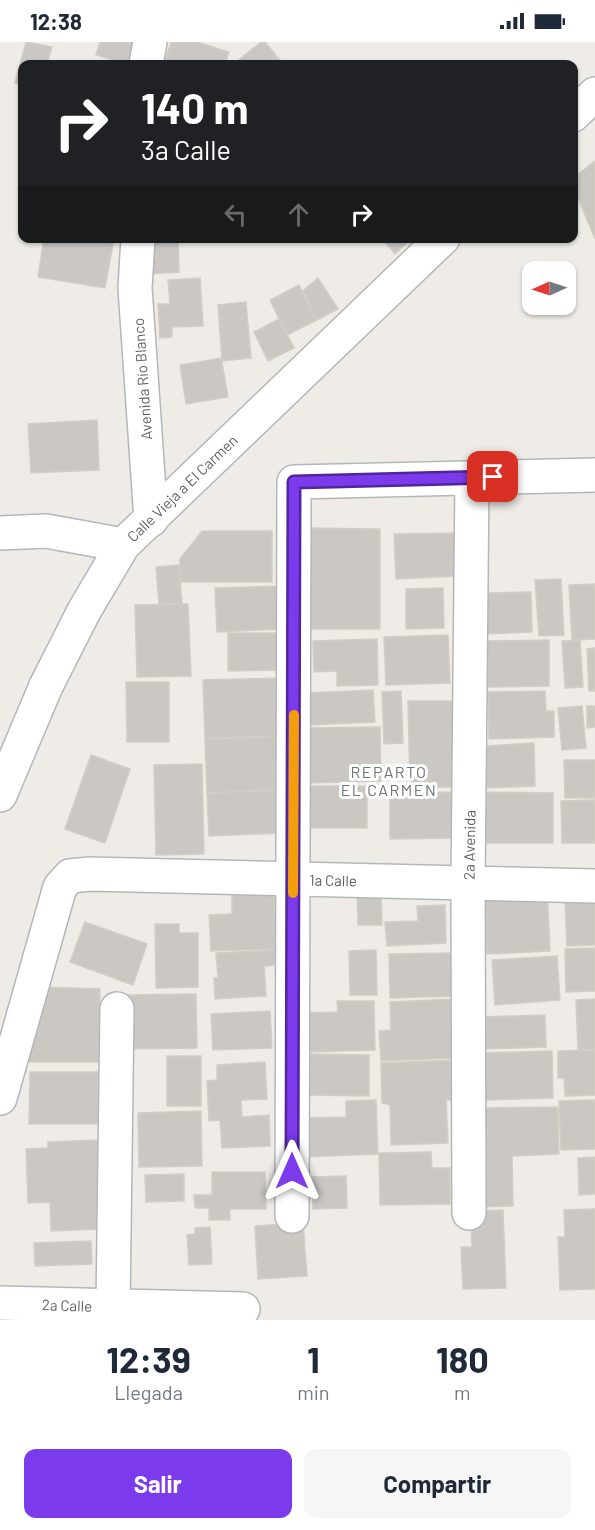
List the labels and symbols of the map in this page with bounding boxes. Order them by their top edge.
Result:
north arrow [522,261,576,315]
street label: Avenida Río Blanco [129,317,155,441]
street label: Calle Vieja a El Carmen [123,431,241,545]
pin [467,451,518,502]
district label: REPARTO EL CARMEN [341,762,437,799]
street label: 2a Avenida [459,810,479,880]
street label: 1a Calle [309,871,357,889]
position arrow [260,1139,324,1203]
street label: 2a Calle [42,1295,92,1315]

